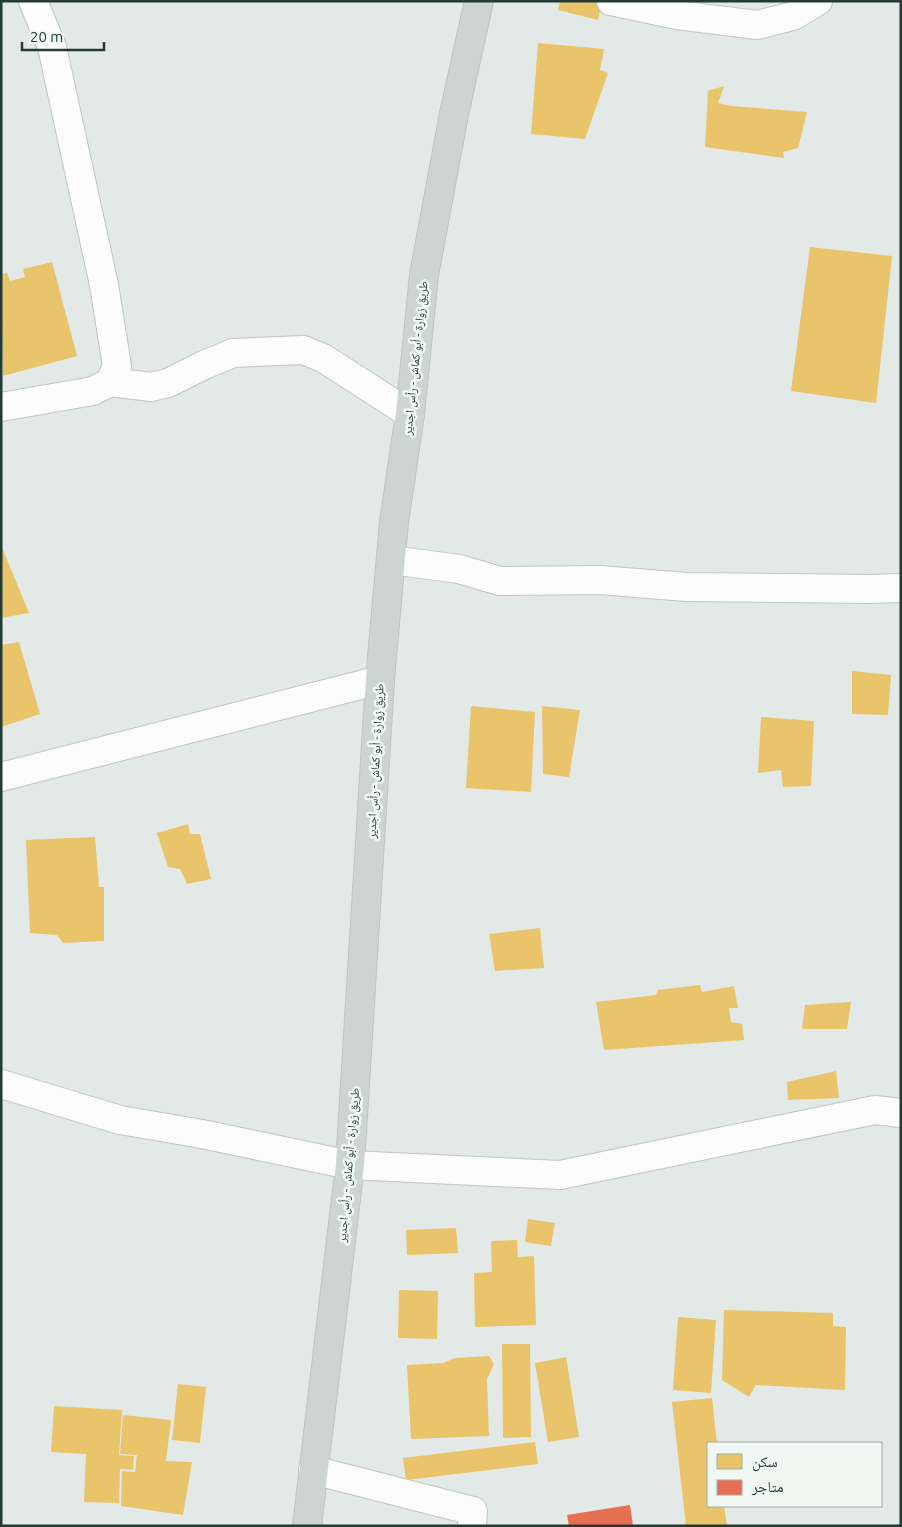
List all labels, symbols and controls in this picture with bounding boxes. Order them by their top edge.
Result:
scale bar [22,20,105,52]
text: 20 m [30,28,63,45]
street label: طريق زوارة - أبو كماش - رأس اجدير [400,280,431,437]
street label: طريق زوارة - أبو كماش - رأس اجدير [364,683,387,840]
street label: طريق زوارة - أبو كماش - رأس اجدير [335,1087,363,1244]
legend [707,1442,882,1507]
text: سكن [752,1453,778,1472]
text: متاجر [751,1478,784,1496]

